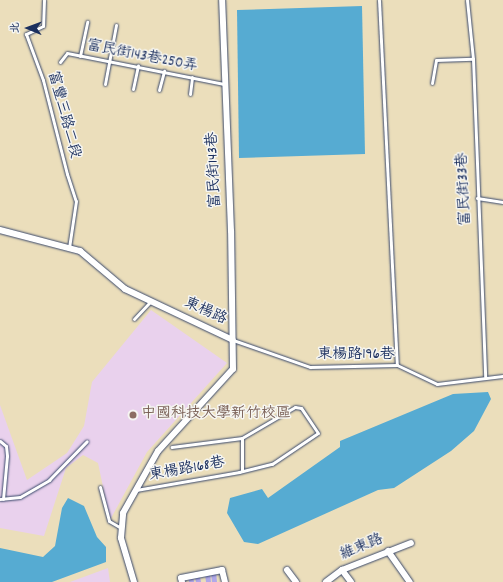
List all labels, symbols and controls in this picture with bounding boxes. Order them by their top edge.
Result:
north arrow [8,8,48,48]
text: 北 [8,22,24,33]
street label: 富民街143巷250弄 [85,37,199,77]
street label: 富豐三路二段 [43,69,83,161]
street label: 富民街143巷 [204,131,226,209]
street label: 富民街33巷 [454,152,476,226]
street label: 東楊路 [181,295,229,329]
street label: 東楊路196巷 [317,347,395,365]
place label: 中國科技大學新竹校區 [141,406,291,424]
marker: 中國科技大學新竹校區 [128,410,138,420]
street label: 東楊路168巷 [148,454,226,486]
street label: 維東路 [338,531,386,565]

